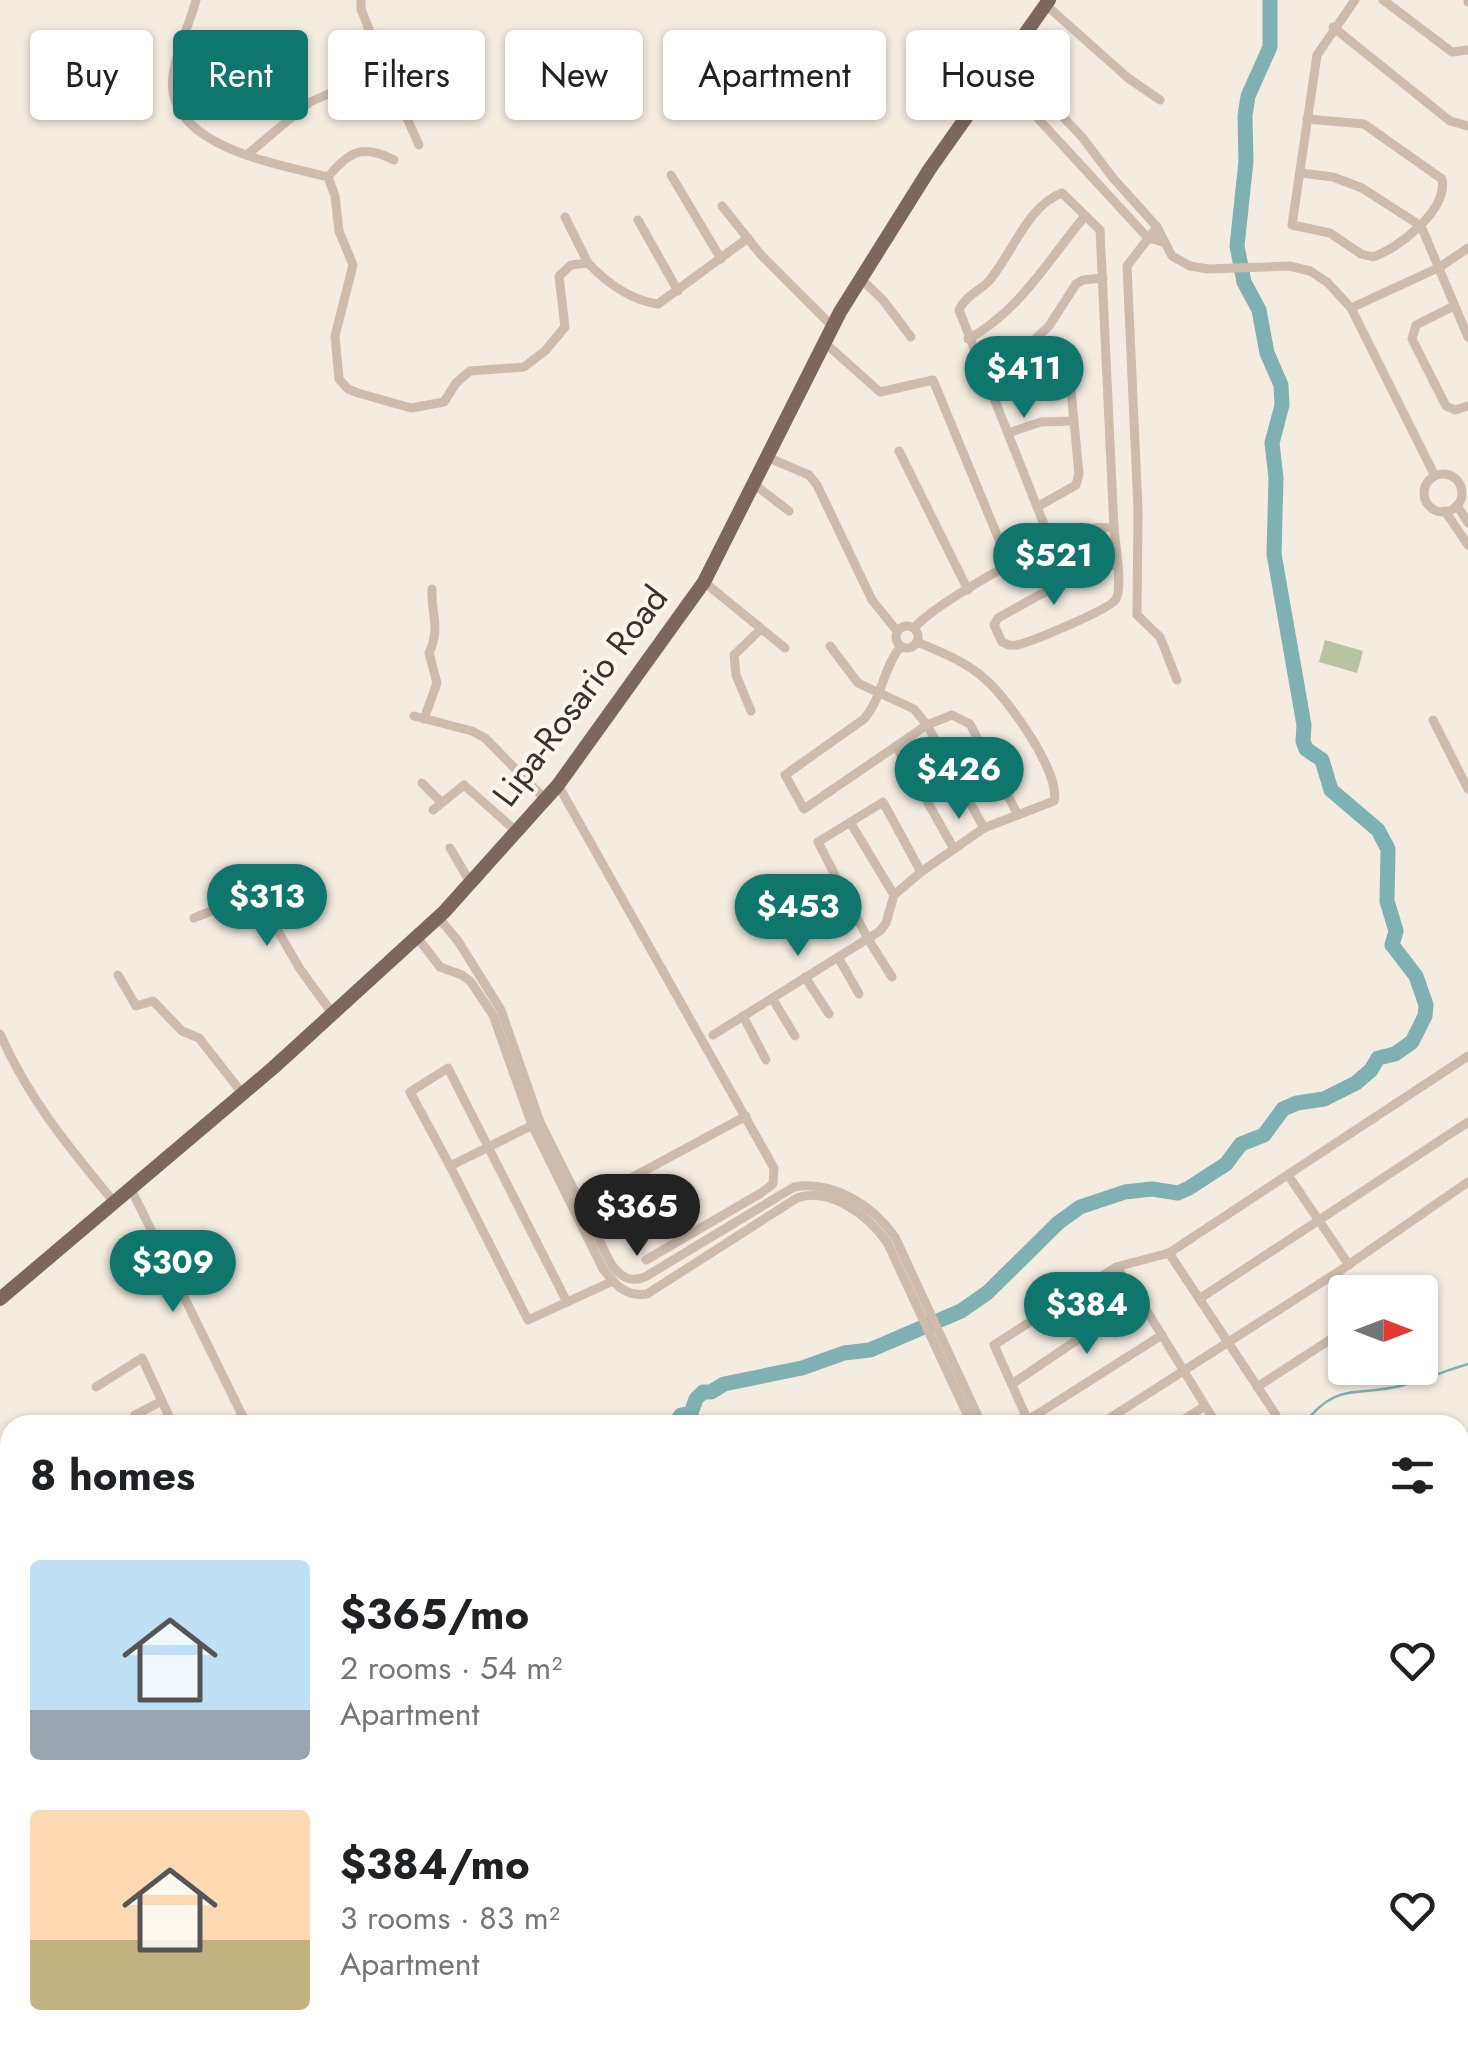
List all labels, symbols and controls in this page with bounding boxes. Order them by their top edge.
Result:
chip: Buy [30,30,153,120]
chip: Rent [173,30,308,120]
chip: Filters [328,30,485,120]
chip: New [505,30,643,120]
chip: Apartment [663,30,886,120]
chip: House [906,30,1070,120]
pin: $411 [965,336,1083,421]
text: $411 [987,345,1061,391]
pin: $521 [995,523,1113,608]
text: $521 [1015,532,1093,578]
street label: Lipa-Rosario Road [480,575,680,817]
pin: $426 [900,737,1018,822]
text: $426 [917,746,1001,792]
pin: $313 [208,864,326,949]
text: $313 [229,873,305,919]
pin: $453 [739,874,857,959]
text: $453 [757,883,839,929]
pin: $365 [578,1174,696,1259]
text: $365 [596,1183,678,1229]
pin: $309 [114,1230,232,1315]
text: $309 [132,1239,214,1285]
pin: $384 [1028,1272,1146,1357]
north arrow [1328,1275,1438,1385]
map controls [1328,1275,1438,1385]
text: $384 [1046,1281,1128,1327]
text: 8 homes [30,1445,195,1506]
icon: filters [1385,1448,1440,1503]
text: $365/mo [340,1584,529,1645]
icon: home [110,1600,230,1720]
icon: heart [1385,1633,1440,1688]
text: 2 rooms · 54 m² [340,1645,562,1691]
text: Apartment [340,1691,479,1737]
text: $384/mo [340,1834,530,1895]
icon: home [110,1850,230,1970]
icon: heart [1385,1883,1440,1938]
text: 3 rooms · 83 m² [340,1895,560,1941]
text: Apartment [340,1941,479,1987]

